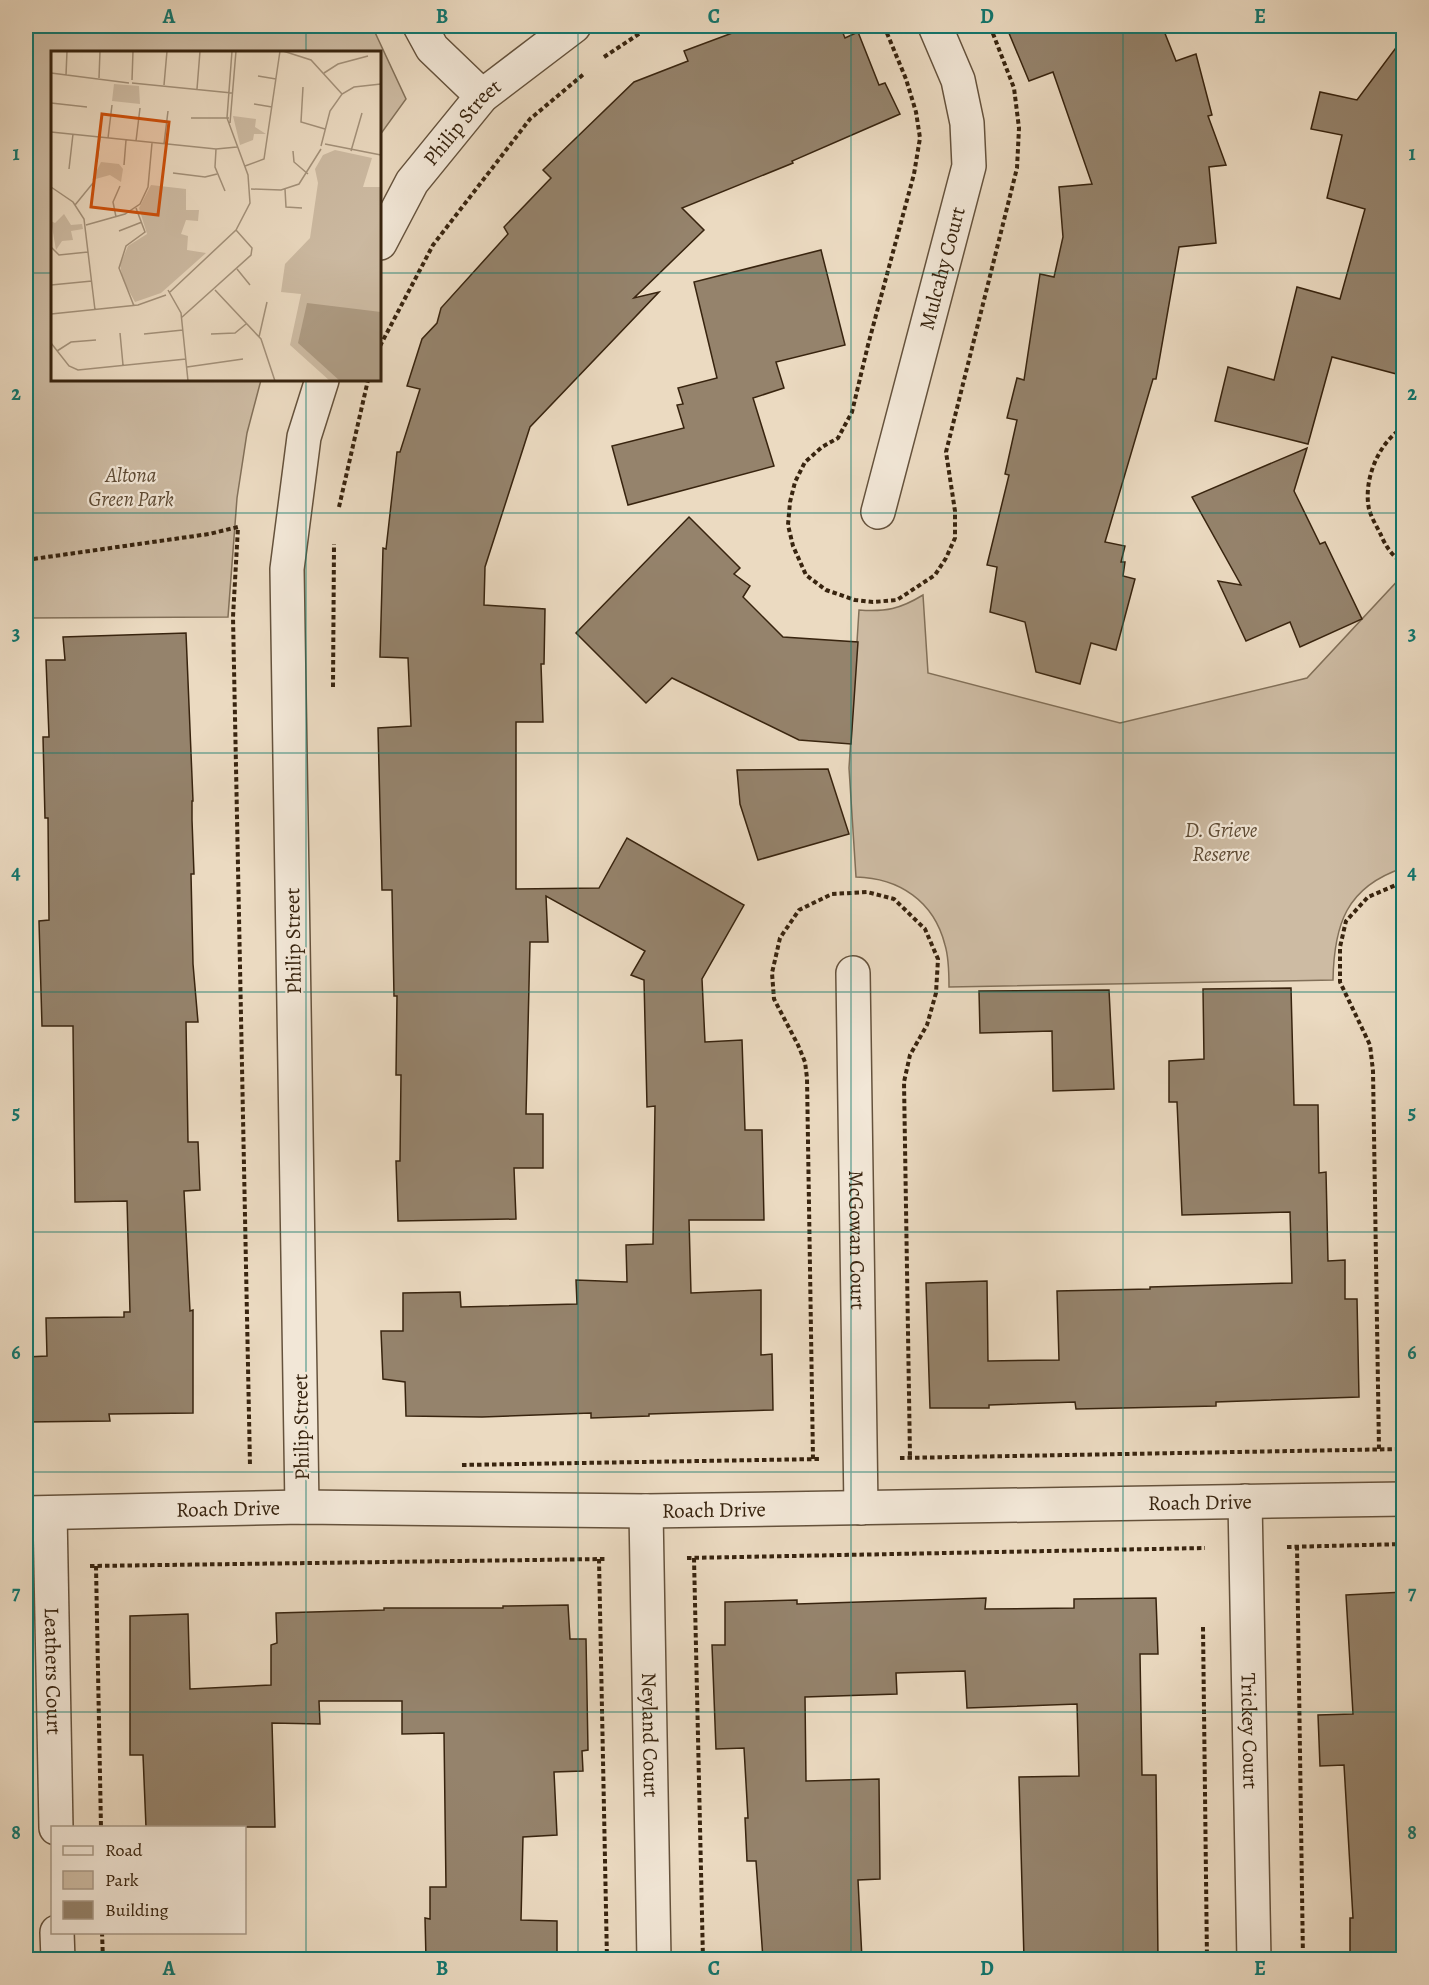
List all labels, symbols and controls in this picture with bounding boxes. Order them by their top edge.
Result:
text: A [162,3,176,30]
text: B [436,3,448,30]
text: C [708,3,720,30]
text: D [980,3,994,30]
text: E [1254,3,1266,30]
inset map [51,51,381,381]
street label: Philip Street [417,72,507,172]
text: 1 [12,140,20,167]
text: 1 [1408,140,1416,167]
street label: Mulcahy Court [912,204,972,333]
text: 2 [11,380,21,407]
text: 2 [1407,380,1417,407]
park label: Altona Green Park [88,461,174,513]
text: 3 [12,620,20,647]
text: 3 [1408,620,1416,647]
park label: D. Grieve Reserve [1185,816,1258,868]
text: 4 [11,859,21,886]
text: 4 [1407,859,1417,886]
street label: Philip Street [278,887,308,995]
text: 5 [12,1099,20,1126]
text: 5 [1408,1099,1416,1126]
street label: McGowan Court [842,1170,872,1310]
text: 6 [11,1339,21,1366]
text: 6 [1407,1339,1417,1366]
street label: Philip Street [286,1373,316,1481]
street label: Roach Drive [1148,1487,1252,1517]
street label: Roach Drive [176,1493,280,1524]
street label: Roach Drive [662,1495,766,1525]
text: 7 [12,1579,21,1606]
text: 7 [1408,1579,1417,1606]
street label: Leathers Court [38,1607,68,1735]
street label: Neyland Court [635,1672,665,1798]
street label: Trickey Court [1234,1673,1265,1789]
text: 8 [11,1819,21,1846]
text: 8 [1407,1819,1417,1846]
legend [51,1826,246,1934]
text: Road [105,1838,143,1862]
text: Park [105,1868,139,1892]
text: Building [105,1898,169,1922]
text: A [162,1955,176,1982]
text: B [436,1955,448,1982]
text: C [708,1955,720,1982]
text: D [980,1955,994,1982]
text: E [1254,1955,1266,1982]

